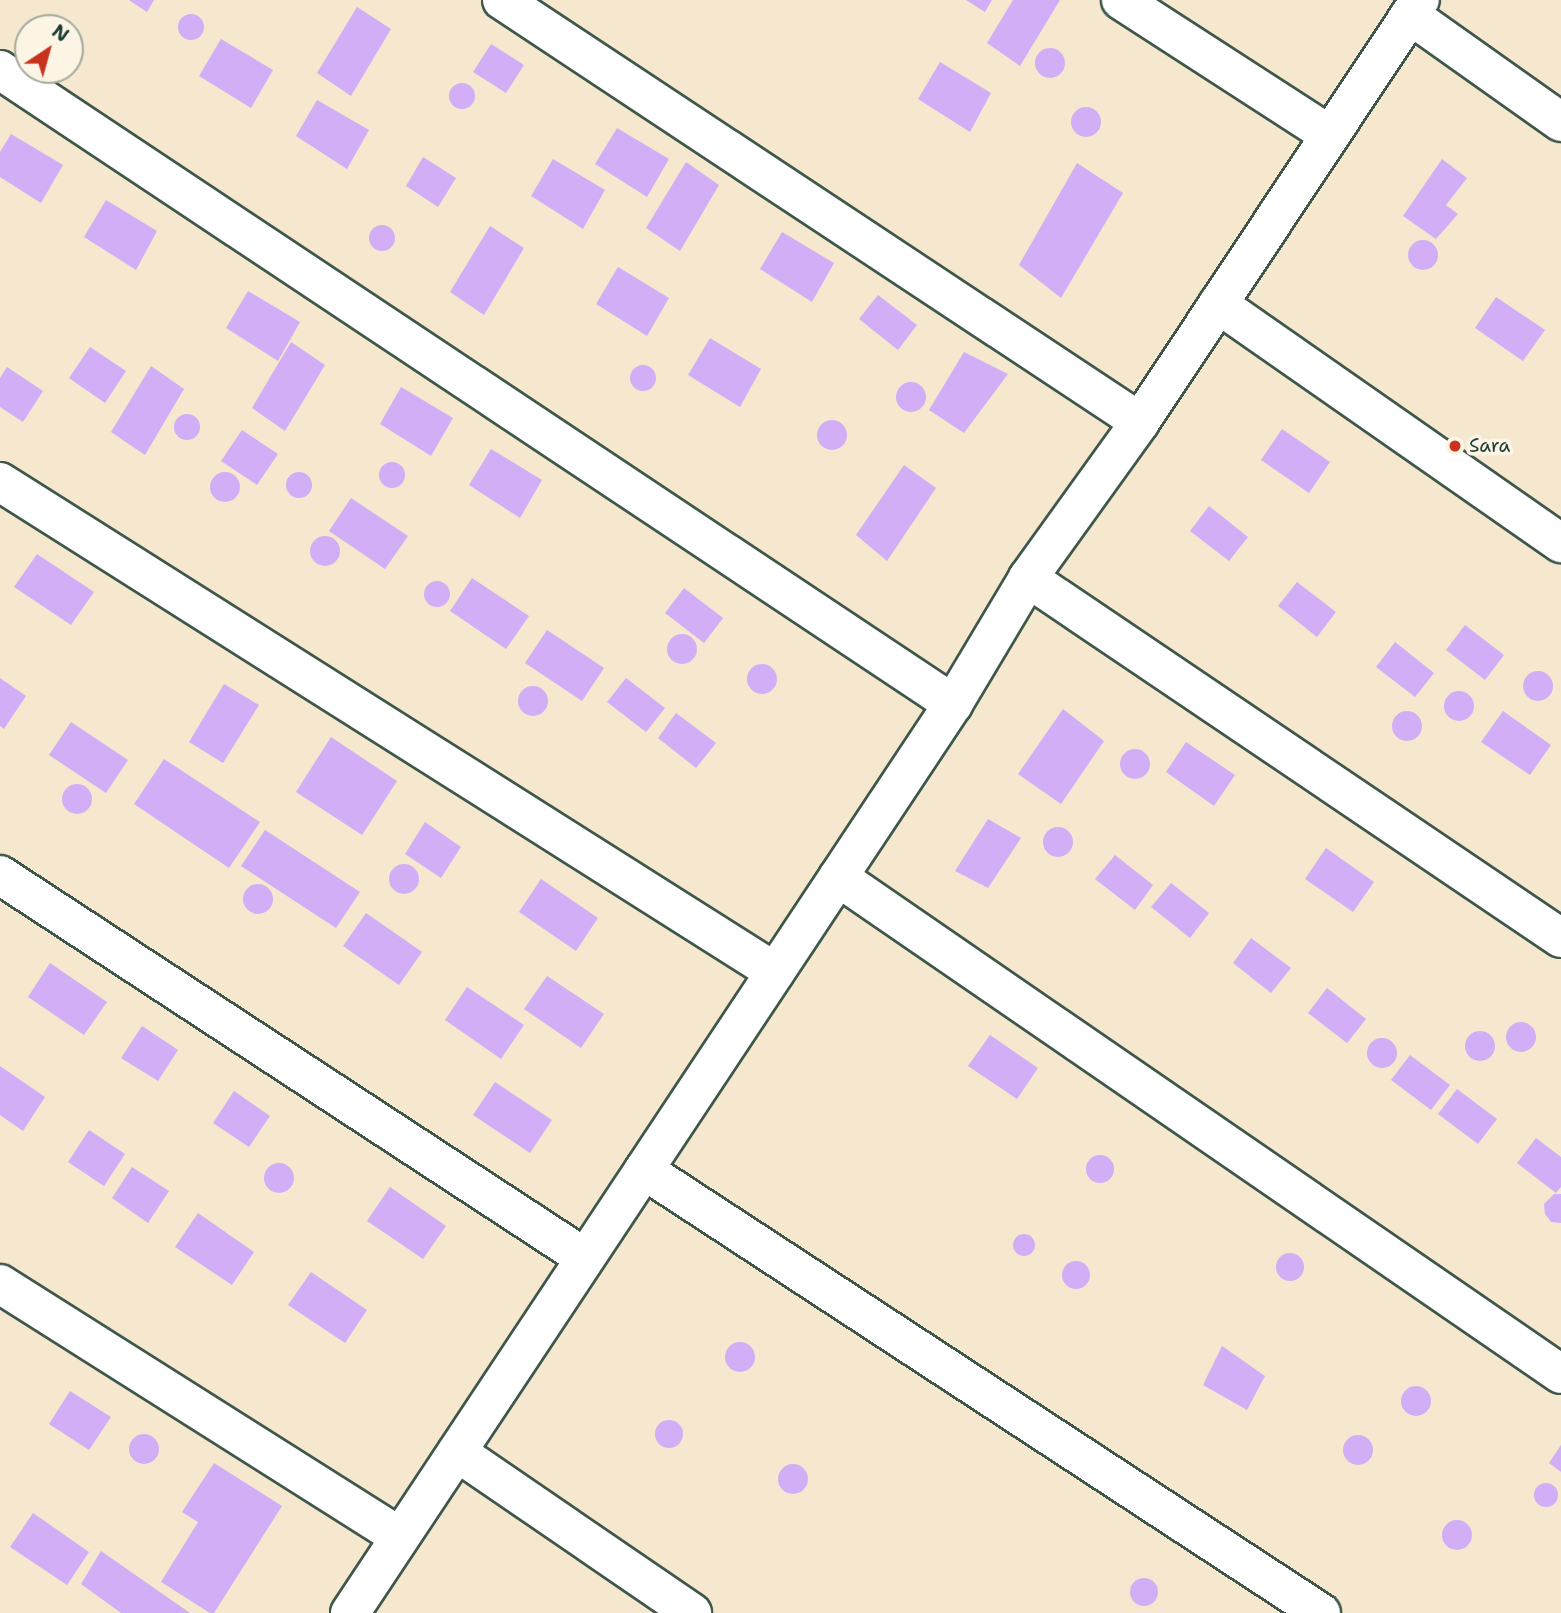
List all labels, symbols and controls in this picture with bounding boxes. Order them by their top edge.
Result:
north arrow [14,14,84,84]
text: N [47,19,74,48]
place label: Sara [1469,435,1510,457]
marker: Sara [1447,438,1463,454]

